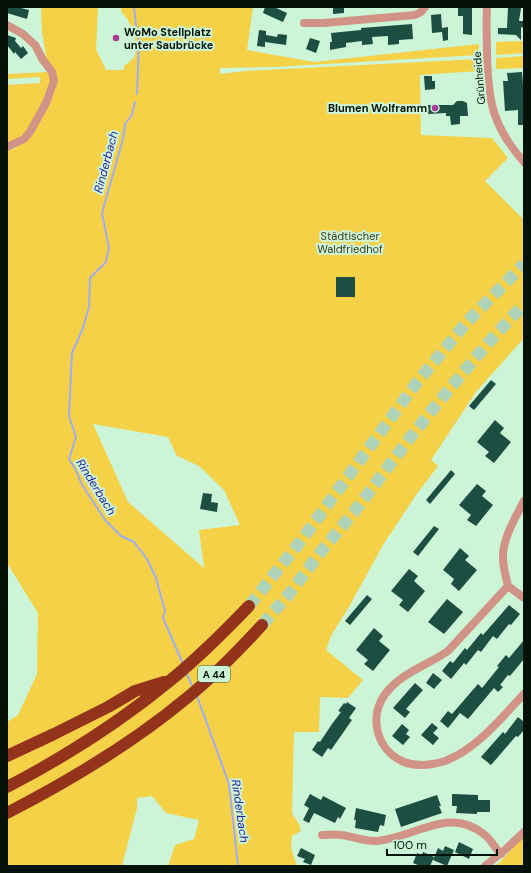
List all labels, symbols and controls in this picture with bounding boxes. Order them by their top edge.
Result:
place label: WoMo Stellplatz unter Saubrücke [124,25,214,52]
marker: WoMo Stellplatz unter Saubrücke [111,33,121,43]
street label: Grünheide [470,51,488,105]
place label: Blumen Wolframm [328,101,427,115]
marker: Blumen Wolframm [430,103,440,113]
water label: Rinderbach [90,129,122,195]
park label: Städtischer Waldfriedhof [317,229,383,256]
water label: Rinderbach [72,456,120,518]
road number: A 44 [198,666,230,682]
water label: Rinderbach [228,778,252,844]
scale bar [387,831,497,857]
text: 100 m [393,837,427,853]

